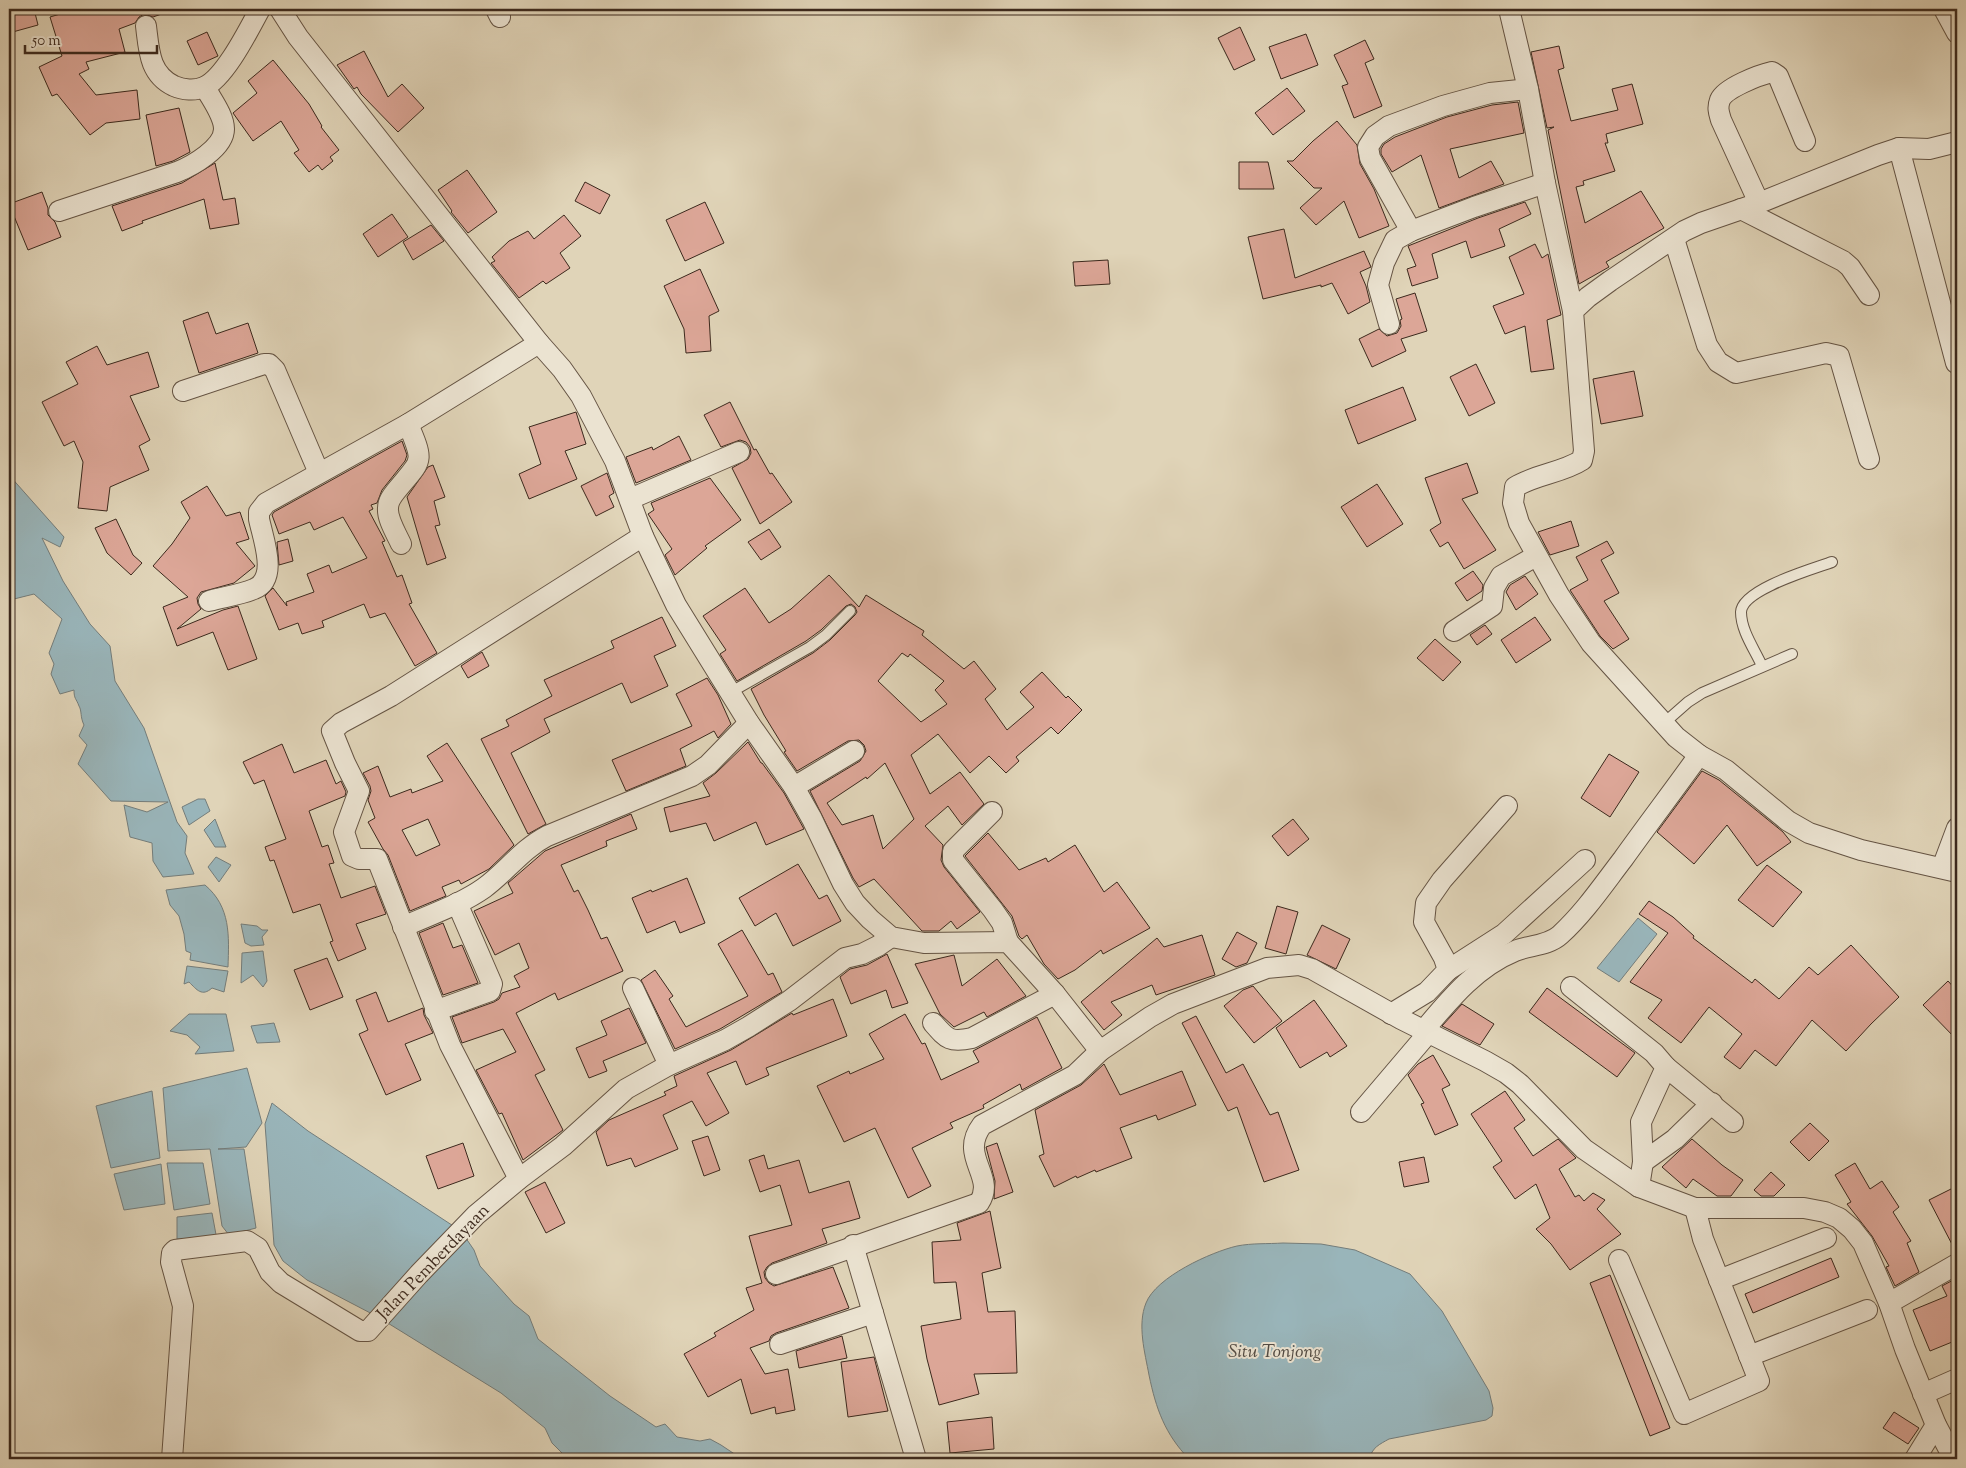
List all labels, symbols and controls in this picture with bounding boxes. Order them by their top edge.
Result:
scale bar [25,22,158,54]
text: 50 m [31,31,61,52]
street label: Jalan Pemberdayaan [371,1199,497,1328]
water label: Situ Tonjong [1228,1339,1322,1366]

